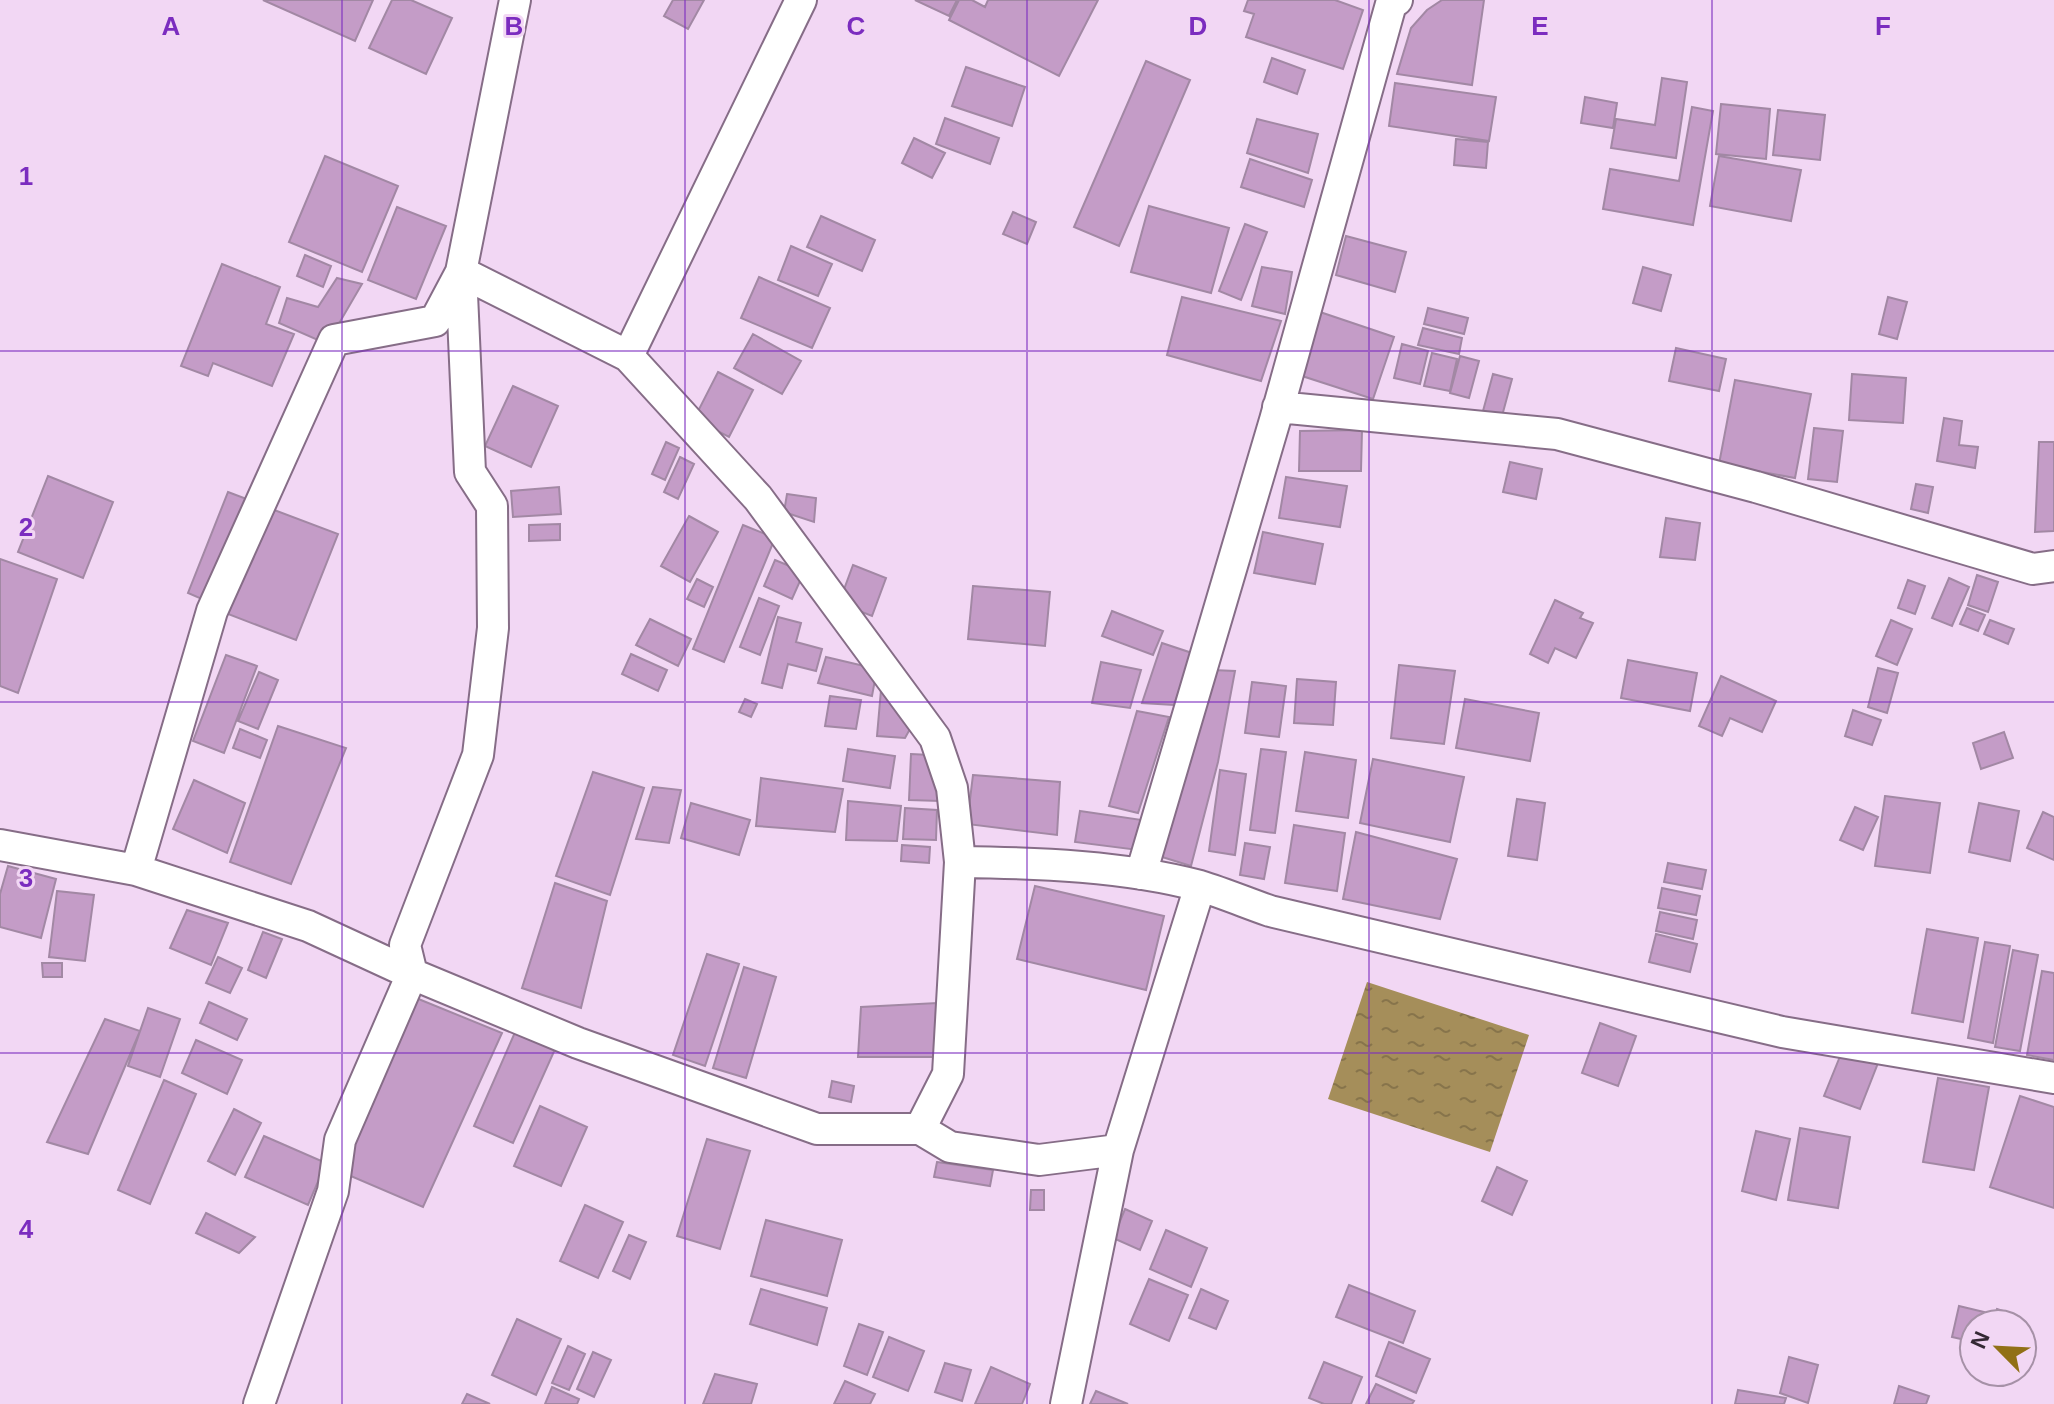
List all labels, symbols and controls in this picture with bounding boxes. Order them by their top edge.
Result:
text: A [162,11,181,41]
text: B [505,11,523,41]
text: C [847,11,866,41]
text: D [1189,11,1207,41]
text: E [1531,11,1549,41]
text: F [1875,11,1891,41]
text: 1 [19,161,33,191]
text: 2 [19,512,33,542]
text: 3 [19,863,33,893]
text: 4 [19,1214,34,1244]
north arrow [1958,1308,2038,1388]
text: N [1966,1328,1995,1352]

